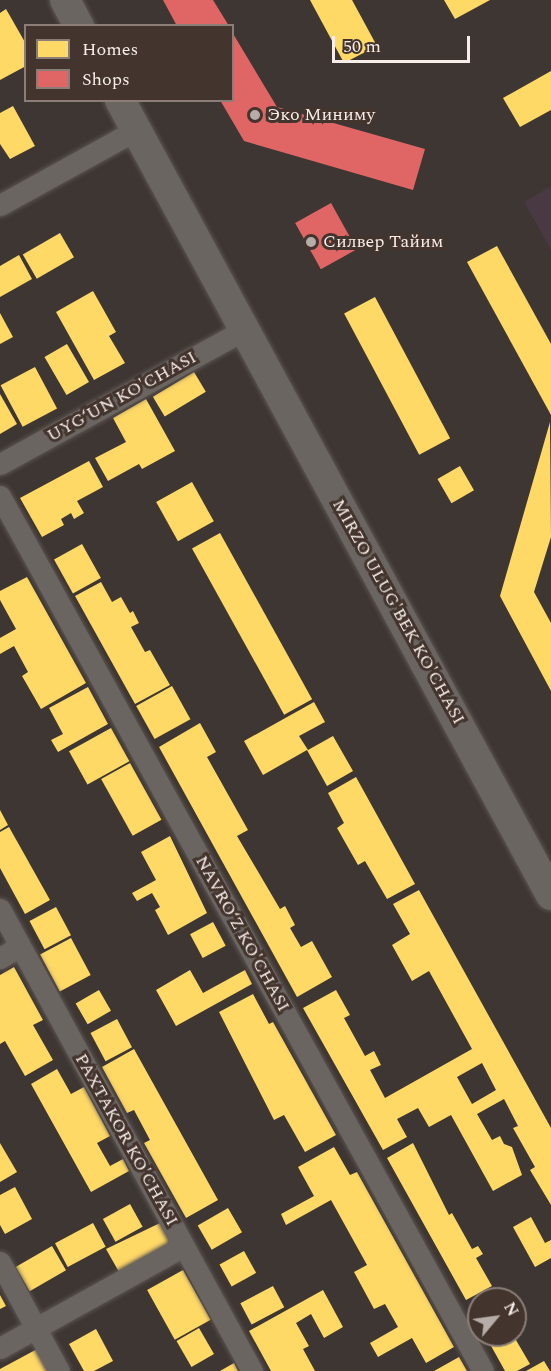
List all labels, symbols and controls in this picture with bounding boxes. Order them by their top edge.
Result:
legend [24,24,234,102]
scale bar [335,24,473,62]
text: 50 m [343,33,381,60]
text: Homes [82,36,138,63]
text: Shops [82,66,130,93]
place label: Эко Миниму [267,104,375,126]
marker: Эко Миниму [248,108,262,122]
place label: Силвер Тайим [323,231,444,253]
marker: Силвер Тайим [304,235,318,249]
street label: UYG‘UN KO'CHASI [44,347,200,447]
street label: MIRZO ULUG'BEK KO'CHASI [327,496,469,728]
street label: NAVRO‘Z KO'CHASI [190,852,294,1016]
street label: PAXTAKOR KO'CHASI [70,1050,182,1230]
north arrow [467,1287,527,1347]
text: N [497,1298,525,1321]

